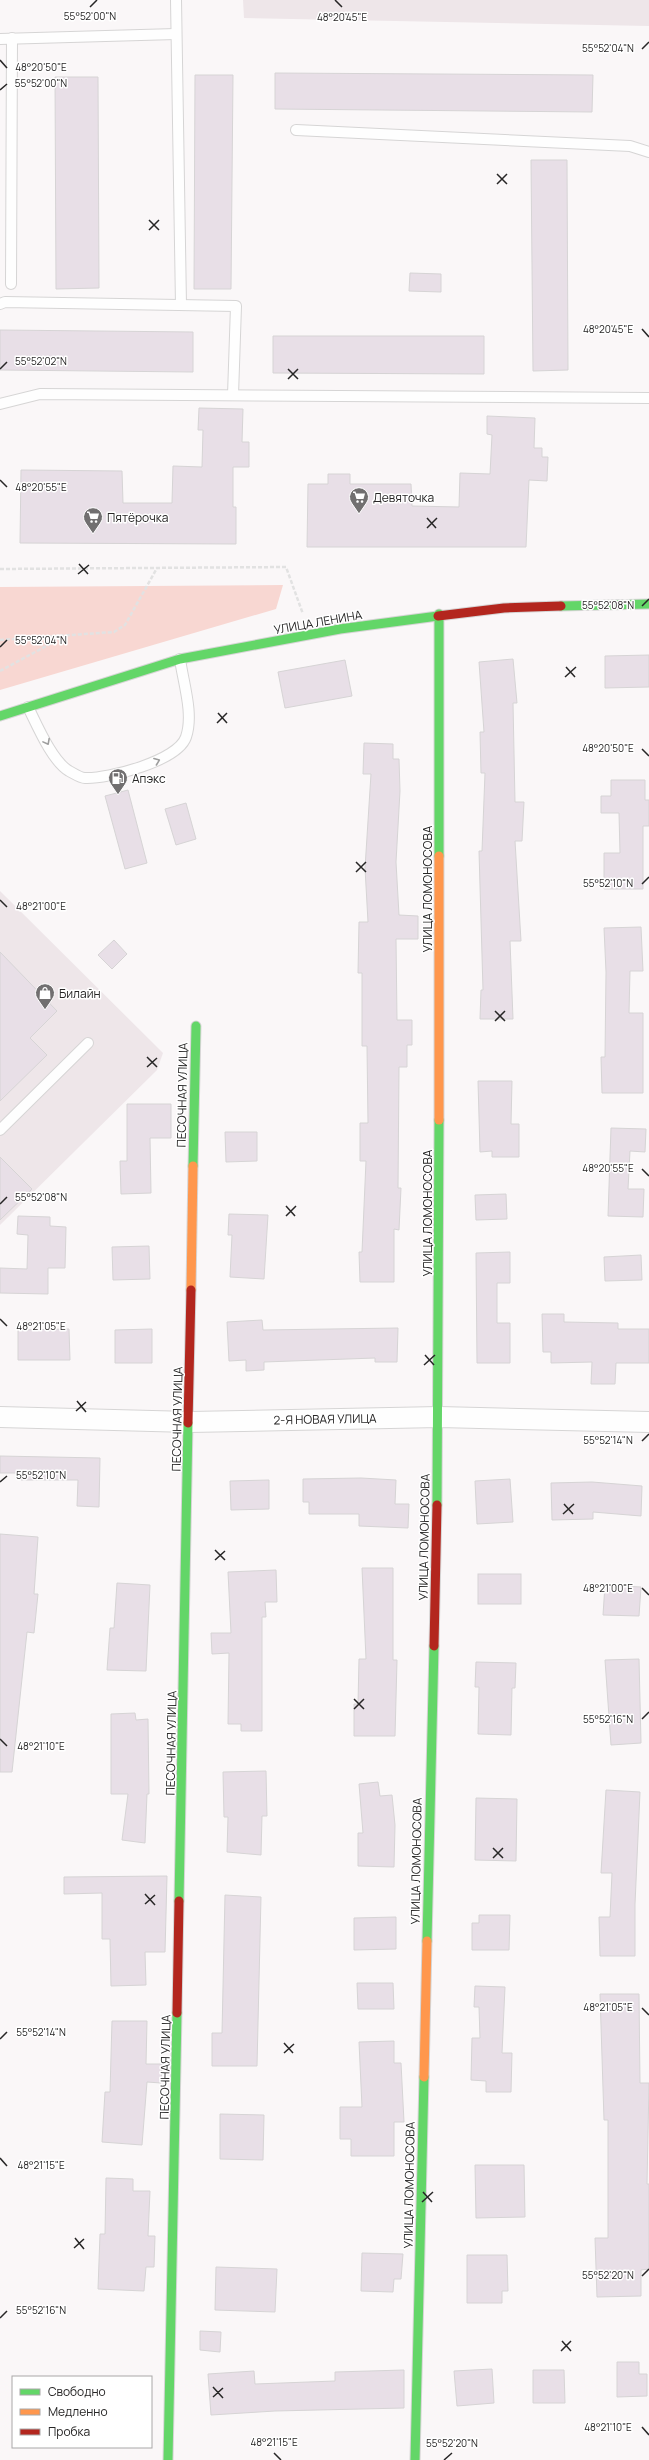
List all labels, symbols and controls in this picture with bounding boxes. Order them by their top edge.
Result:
text: 55°52'00"N [64,9,116,23]
text: 48°20'45"E [317,10,367,24]
text: 55°52'04"N [582,41,634,55]
text: 48°20'50"E [15,60,67,74]
text: 55°52'00"N [15,76,67,90]
text: 48°20'45"E [583,322,633,336]
text: 55°52'02"N [15,354,67,368]
text: 48°20'55"E [15,480,67,494]
supermarket icon: Девяточка [348,486,370,514]
place label: Девяточка [373,489,434,506]
supermarket icon: Пятёрочка [82,506,104,534]
place label: Пятёрочка [107,509,168,526]
text: 55°52'08"N [582,598,634,612]
street label: УЛИЦА ЛЕНИНА [273,606,364,638]
text: 55°52'04"N [15,633,67,647]
one-way arrow [42,737,49,745]
text: 48°20'50"E [582,741,634,755]
one-way arrow [154,757,161,765]
fuel station icon: Апэкс [107,767,129,795]
place label: Апэкс [132,770,166,787]
street label: УЛИЦА ЛОМОНОСОВА [419,825,436,952]
text: 55°52'10"N [583,876,633,890]
text: 48°21'00"E [16,899,66,913]
shop icon: Билайн [34,982,56,1010]
place label: Билайн [59,985,101,1002]
street label: ПЕСОЧНАЯ УЛИЦА [173,1042,191,1148]
street label: УЛИЦА ЛОМОНОСОВА [419,1149,436,1276]
text: 48°20'55"E [582,1161,634,1175]
text: 55°52'08"N [15,1190,67,1204]
text: 48°21'05"E [16,1319,66,1333]
street label: ПЕСОЧНАЯ УЛИЦА [168,1366,186,1472]
street label: 2-Я НОВАЯ УЛИЦА [273,1410,377,1428]
text: 55°52'14"N [583,1433,633,1447]
text: 55°52'10"N [16,1468,66,1482]
street label: УЛИЦА ЛОМОНОСОВА [414,1473,434,1601]
text: 48°21'00"E [583,1581,633,1595]
street label: ПЕСОЧНАЯ УЛИЦА [162,1690,180,1796]
text: 55°52'16"N [583,1712,633,1726]
text: 48°21'10"E [17,1739,65,1753]
street label: УЛИЦА ЛОМОНОСОВА [406,1797,426,1925]
text: 48°21'05"E [583,2000,633,2014]
street label: ПЕСОЧНАЯ УЛИЦА [156,2014,174,2120]
text: 55°52'14"N [16,2025,66,2039]
street label: УЛИЦА ЛОМОНОСОВА [399,2121,419,2249]
text: 48°21'15"E [17,2158,65,2172]
text: 55°52'20"N [582,2268,634,2282]
text: 55°52'16"N [16,2303,66,2317]
legend [12,2376,152,2448]
text: Свободно [48,2383,106,2400]
text: Медленно [48,2403,108,2420]
text: 48°21'10"E [584,2420,632,2434]
text: Пробка [48,2423,90,2440]
text: 48°21'15"E [250,2435,298,2449]
text: 55°52'20"N [426,2436,478,2450]

